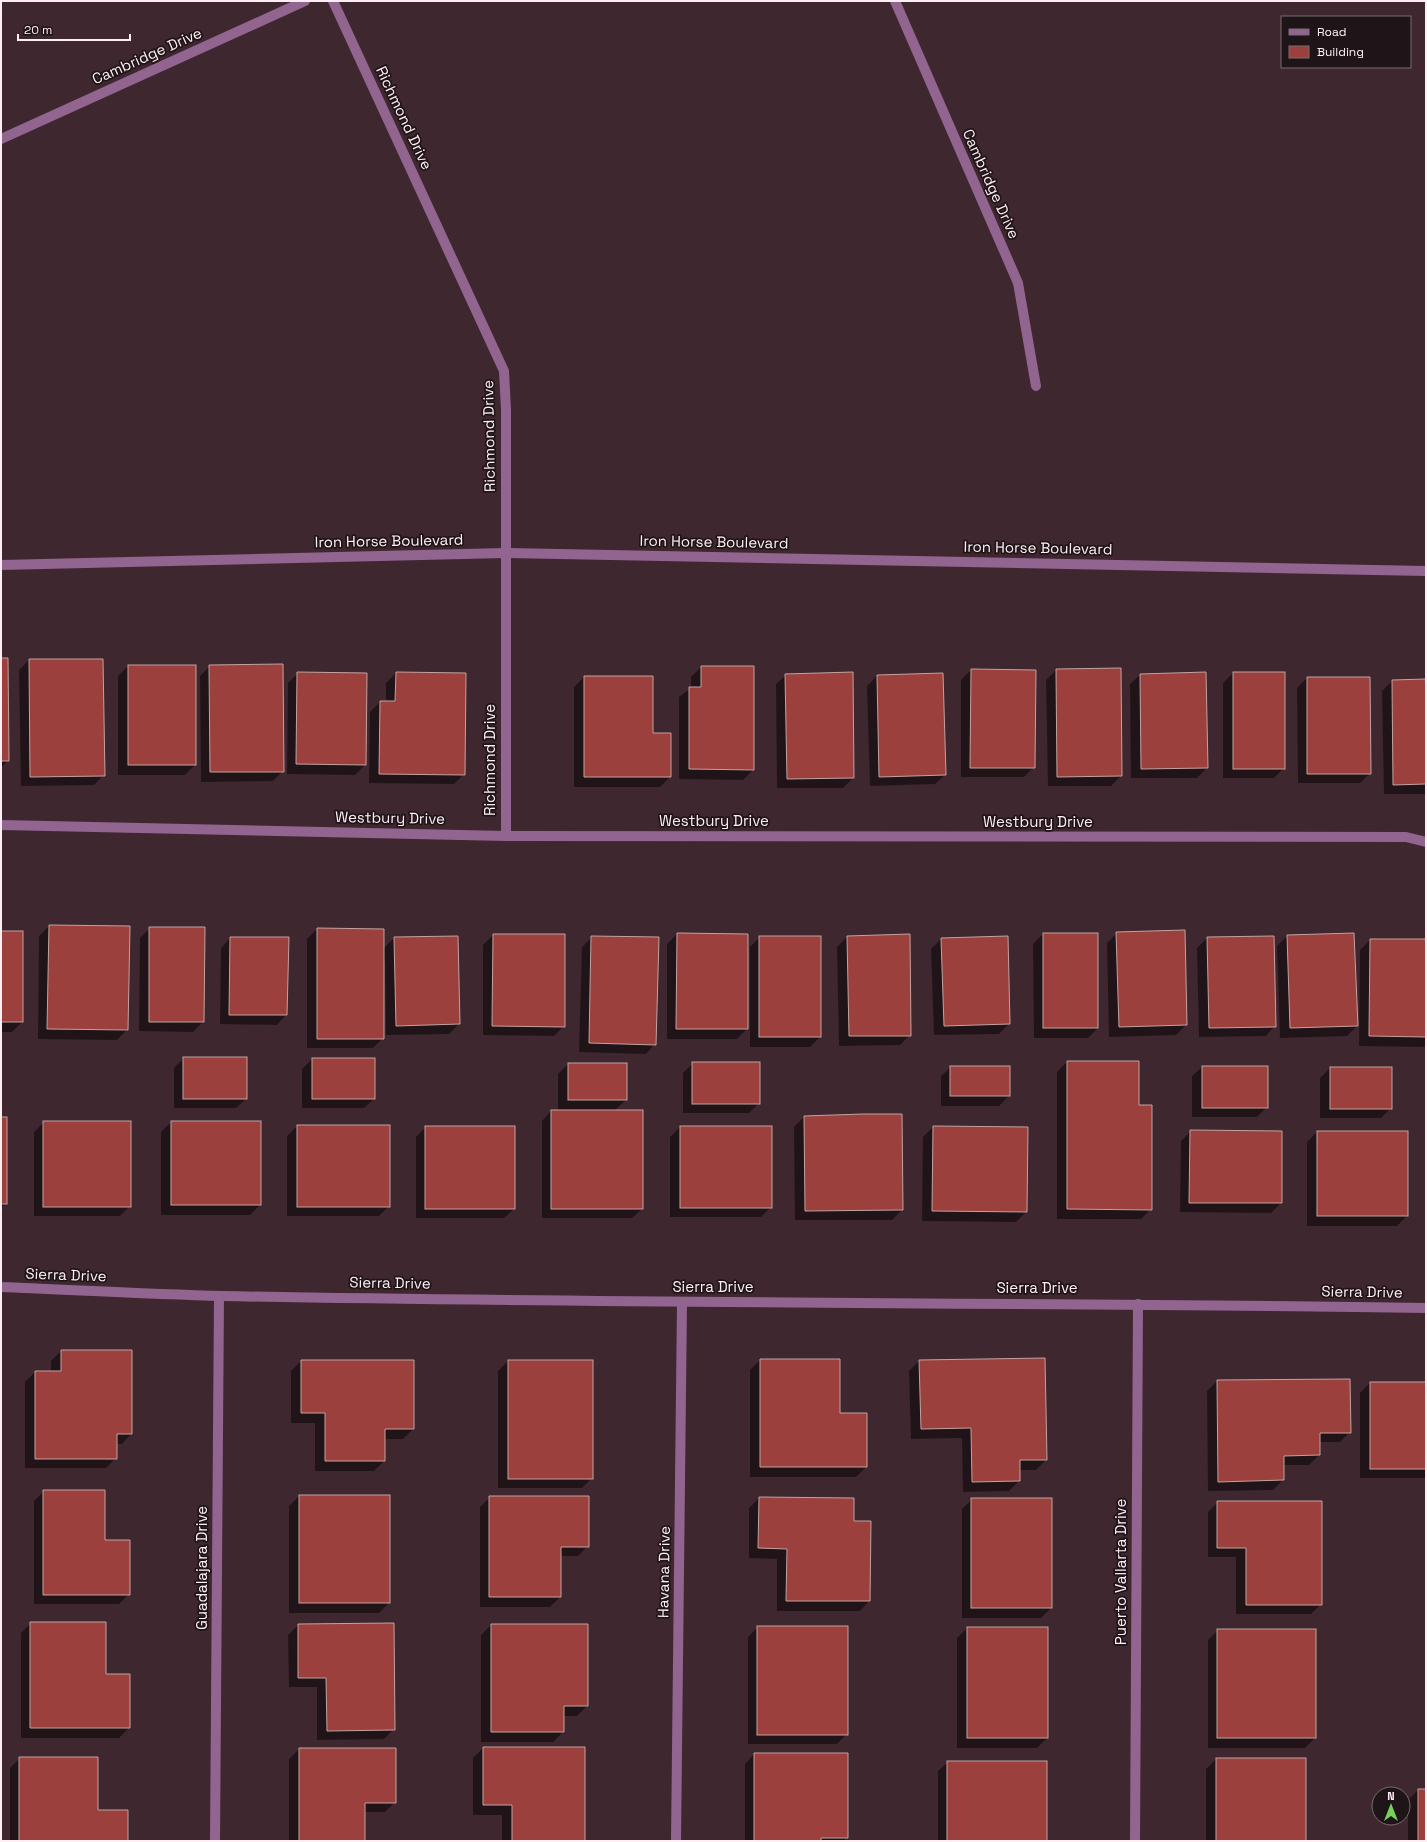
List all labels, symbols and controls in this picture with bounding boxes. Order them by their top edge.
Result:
scale bar [18,16,130,42]
legend [1281,16,1411,68]
text: 20 m [24,22,52,38]
street label: Cambridge Drive [89,23,205,88]
text: Road [1317,24,1346,40]
text: Building [1317,44,1364,60]
street label: Richmond Drive [372,63,437,173]
street label: Cambridge Drive [959,126,1024,242]
street label: Richmond Drive [478,380,499,492]
street label: Iron Horse Boulevard [314,530,464,551]
street label: Iron Horse Boulevard [639,531,789,552]
street label: Iron Horse Boulevard [963,537,1113,558]
street label: Richmond Drive [480,704,499,816]
street label: Westbury Drive [335,807,445,828]
street label: Westbury Drive [659,811,769,830]
street label: Westbury Drive [983,812,1093,831]
street label: Sierra Drive [25,1264,107,1285]
street label: Sierra Drive [349,1272,431,1293]
street label: Sierra Drive [672,1277,754,1296]
street label: Sierra Drive [996,1278,1078,1297]
street label: Sierra Drive [1321,1281,1403,1302]
street label: Puerto Vallarta Drive [1111,1499,1130,1645]
street label: Guadalajara Drive [192,1506,211,1630]
street label: Havana Drive [653,1526,674,1618]
north arrow [1371,1786,1411,1826]
text: N [1387,1789,1395,1803]

